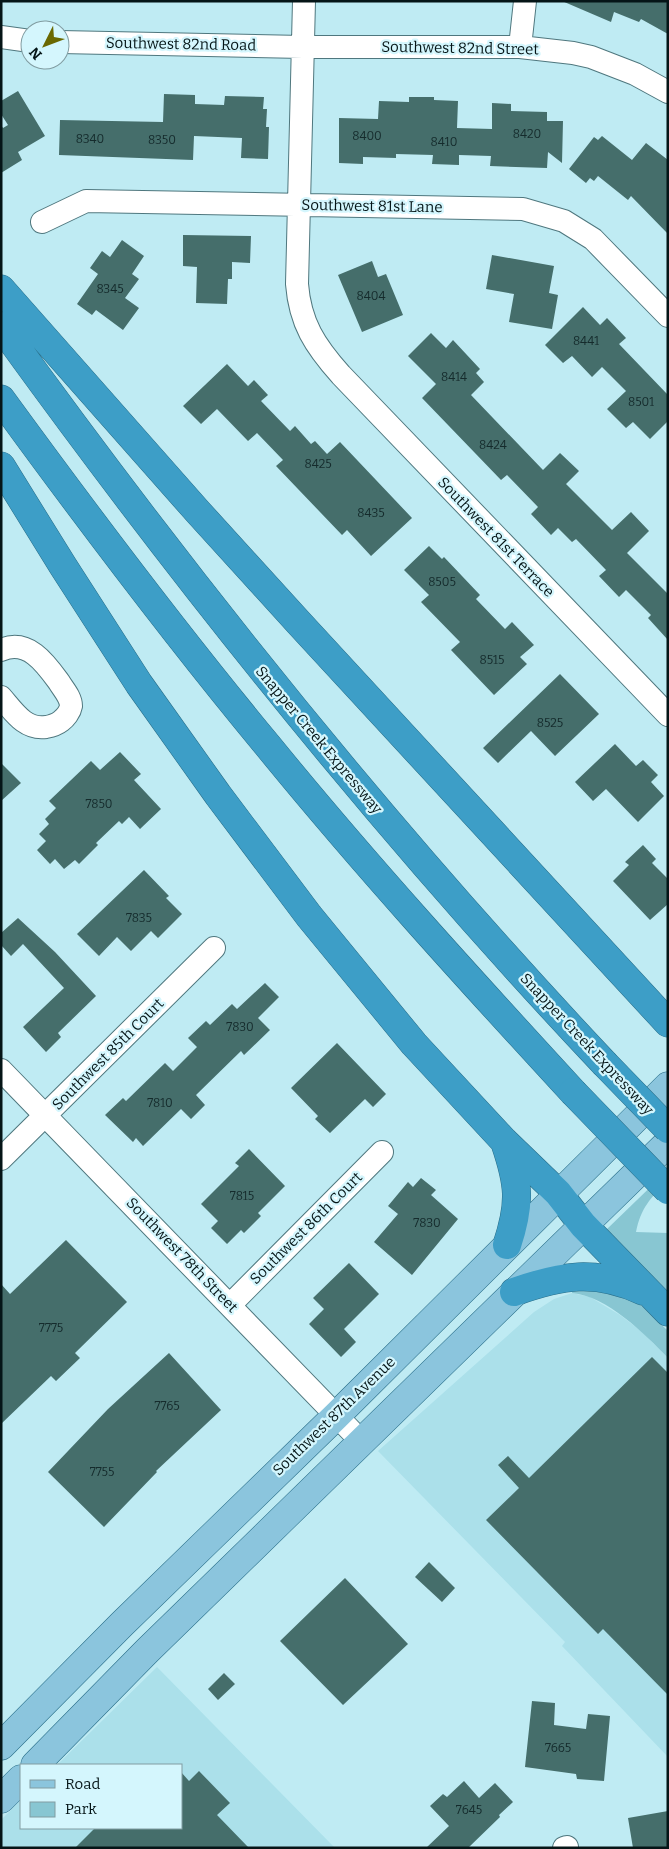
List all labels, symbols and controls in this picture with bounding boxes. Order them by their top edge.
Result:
north arrow [20,20,70,70]
street label: Southwest 82nd Road [106,34,256,54]
street label: Southwest 82nd Street [381,38,539,58]
text: N [26,44,46,63]
house number: 8420 [513,127,541,141]
house number: 8400 [352,129,382,143]
house number: 8340 [76,132,104,146]
house number: 8350 [148,133,176,147]
house number: 8410 [431,135,457,149]
street label: Southwest 81st Lane [301,196,443,216]
house number: 8345 [96,282,124,296]
house number: 8404 [357,289,385,303]
house number: 8441 [573,334,599,348]
house number: 8414 [441,370,467,384]
house number: 8501 [628,395,654,409]
house number: 8424 [479,438,507,452]
house number: 8425 [304,457,332,471]
street label: Southwest 81st Terrace [434,473,558,601]
house number: 8435 [357,506,385,520]
house number: 8505 [428,575,456,589]
house number: 8515 [480,653,504,667]
street label: Snapper Creek Expressway [252,662,386,818]
house number: 8525 [537,716,563,730]
house number: 7850 [85,797,113,811]
house number: 7835 [126,911,152,925]
street label: Snapper Creek Expressway [517,969,657,1119]
street label: Southwest 85th Court [48,994,168,1114]
house number: 7830 [226,1020,254,1034]
house number: 7810 [147,1096,173,1110]
street label: Southwest 86th Court [246,1168,366,1288]
house number: 7815 [230,1189,254,1203]
street label: Southwest 78th Street [123,1194,242,1317]
house number: 7830 [413,1216,441,1230]
house number: 7775 [39,1321,63,1335]
street label: Southwest 87th Avenue [269,1353,399,1479]
house number: 7765 [154,1399,180,1413]
house number: 7755 [90,1465,114,1479]
house number: 7665 [545,1741,571,1755]
legend [20,1764,182,1829]
text: Road [65,1775,100,1793]
text: Park [65,1800,97,1818]
house number: 7645 [456,1803,482,1817]

